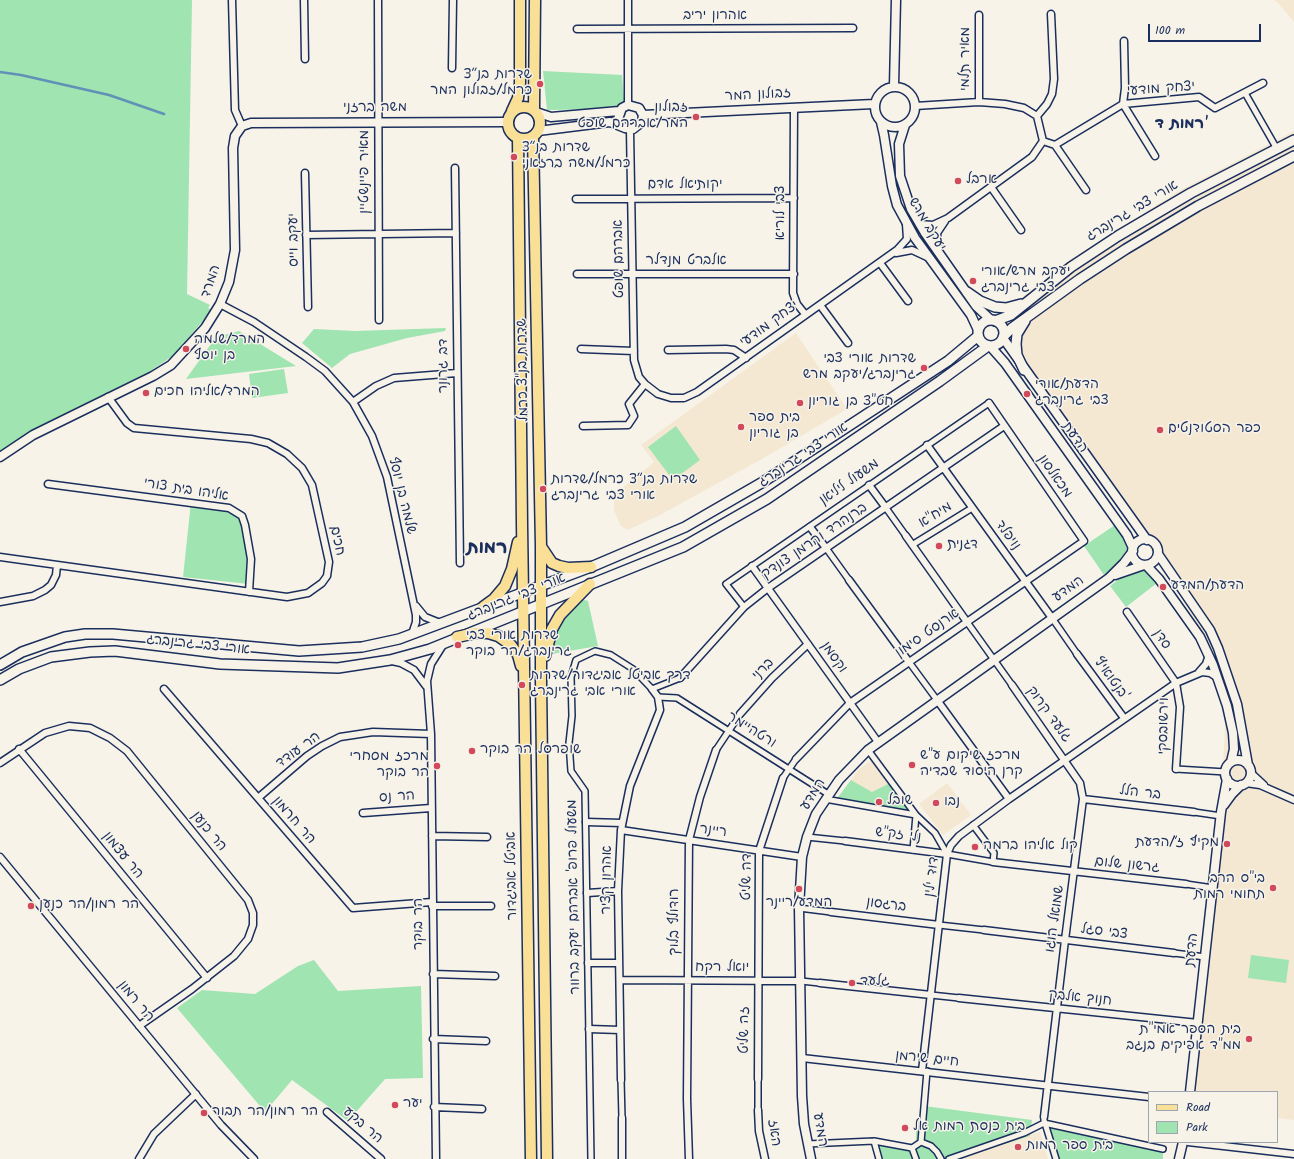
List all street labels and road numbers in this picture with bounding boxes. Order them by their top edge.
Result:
street label: אהרון יריב [683,9,747,25]
street label: מאיר תלמי [959,27,975,91]
street label: יצחק מודעי [1126,79,1196,101]
street label: זבולון המר [725,86,791,106]
street label: משה ברזני [343,101,407,117]
street label: מאיר פיינשטיין [358,130,374,214]
street label: יקותיאל אדם [647,178,723,194]
street label: אורי צבי גרינברג [1084,178,1182,246]
street label: צבי לוריא [774,186,790,240]
street label: יעקב מרש [903,195,949,255]
street label: יעקב וייס [286,213,304,267]
street label: אברהם שופט [611,220,629,298]
street label: אלברט מנדלר [646,254,726,270]
street label: המרד [199,263,225,301]
street label: יצחק מודעי [738,298,802,352]
street label: שדרות בנ"צ כרמל [515,318,533,422]
street label: דב גרונר [437,339,453,393]
street label: הדעת [1057,419,1091,457]
street label: אורי צבי גרינברג [756,420,852,492]
street label: מכאלסון [1033,452,1075,502]
street label: שלמה בן יוסף [383,456,419,536]
street label: משעול ליליאן [817,456,883,510]
street label: אליהו בית צורי [142,476,230,506]
street label: מיח"א [916,499,956,533]
street label: ברנהרד והרמן צונדק [759,500,871,584]
street label: נויפלד [991,518,1023,554]
street label: חכים [325,525,347,557]
street label: אורי צבי גרינברג [466,571,568,625]
street label: המדע [1050,573,1088,607]
street label: ארנסט סימון [893,606,963,662]
street label: סדן [1148,627,1174,653]
street label: אורי צבי גרינברג [145,632,251,660]
street label: וקסמן [816,639,850,677]
street label: בנטואיץ' [1089,655,1131,703]
street label: ברני [750,656,778,684]
street label: גלעד קרוק [1022,684,1074,746]
street label: וירשובסקי [1156,697,1174,755]
street label: ורטהיימר [723,709,779,753]
street label: הר עודד [273,729,325,773]
street label: המדע [798,776,830,814]
street label: בר הלל [1118,783,1162,805]
street label: הר נס [379,788,415,808]
street label: הר חרמון [268,794,318,848]
street label: משעול פרופ' אברהם יעקב ברוור [565,799,585,995]
street label: הר כנען [187,809,229,855]
street label: ריינר [698,822,728,842]
street label: נלי זק"ש [874,825,922,847]
street label: הר עצמון [98,829,146,883]
street label: אביטל אביגדור [504,831,522,921]
street label: אהרון קציר [599,845,617,915]
street label: דה שליט [739,853,757,901]
street label: גרשון שלום [1093,854,1161,878]
street label: דוד ילין [922,856,944,898]
street label: שמואל הוגו [1043,884,1069,954]
street label: רודולף בלוך [668,888,684,956]
street label: ברגסון [865,895,907,917]
street label: הר בוקר [412,898,428,950]
street label: צבי סגל [1080,922,1128,944]
street label: הדעת [1183,932,1203,968]
street label: יואל רקח [695,961,749,977]
street label: הר רמון [113,978,157,1026]
street label: חנוך אלבק [1047,987,1113,1011]
street label: זה שליט [738,1006,754,1054]
street label: חיים שירמן [894,1048,960,1072]
street label: הר בקע [339,1104,385,1148]
street label: המדע [808,1112,830,1148]
street label: האז [763,1119,783,1147]

